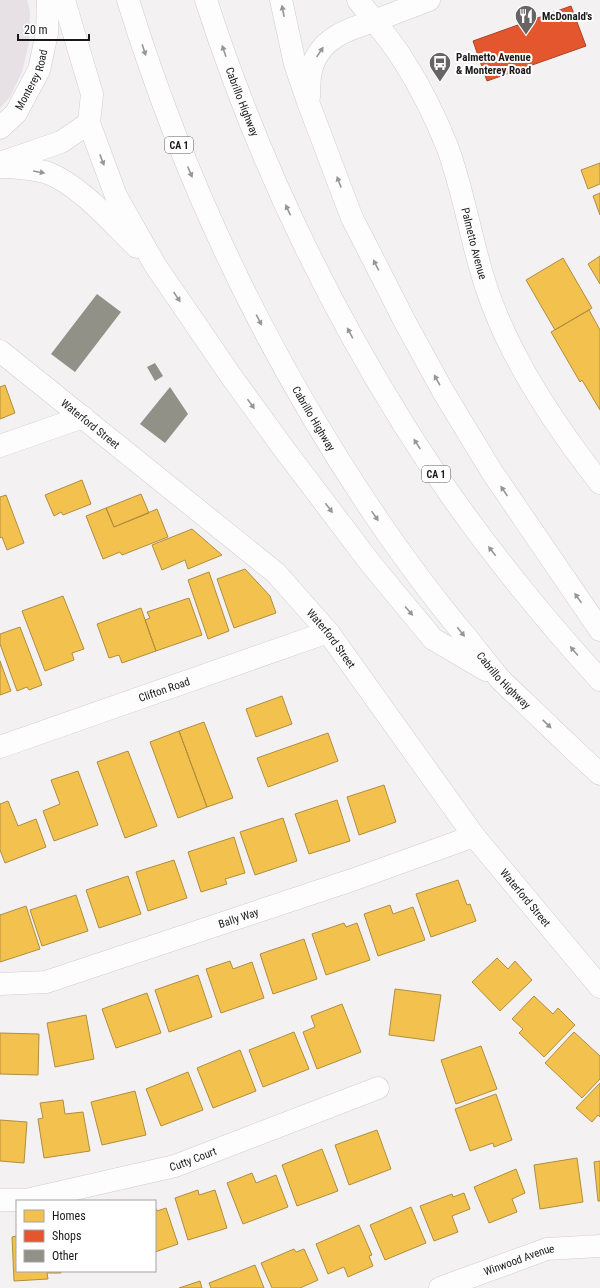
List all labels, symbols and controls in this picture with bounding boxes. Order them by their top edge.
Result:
restaurant icon: McDonald's [513,3,539,36]
one-way arrow [280,5,286,17]
place label: McDonald's [542,10,592,23]
scale bar [18,16,89,42]
text: 20 m [24,23,48,37]
one-way arrow [142,45,148,57]
one-way arrow [220,45,226,57]
one-way arrow [317,46,324,58]
street label: Monterey Road [12,48,50,112]
bus stop icon: Palmetto Avenue & Monterey Road [427,50,453,83]
place label: Palmetto Avenue & Monterey Road [456,51,531,77]
street label: Cabrillo Highway [223,65,262,139]
road number: CA 1 [165,137,193,153]
one-way arrow [100,154,106,166]
one-way arrow [187,167,193,178]
one-way arrow [32,169,45,175]
one-way arrow [335,175,341,187]
one-way arrow [285,205,291,216]
street label: Palmetto Avenue [459,206,490,281]
one-way arrow [373,259,379,271]
one-way arrow [173,292,181,302]
one-way arrow [256,315,262,326]
one-way arrow [347,327,354,339]
one-way arrow [434,374,440,385]
street label: Cabrillo Highway [290,384,338,454]
street label: Waterford Street [58,396,122,451]
one-way arrow [247,398,255,409]
one-way arrow [413,439,421,450]
road number: CA 1 [422,466,450,482]
one-way arrow [501,485,508,496]
one-way arrow [324,503,333,514]
one-way arrow [371,511,379,521]
one-way arrow [487,545,496,556]
one-way arrow [574,593,582,603]
one-way arrow [404,605,413,616]
street label: Waterford Street [304,606,358,671]
one-way arrow [457,626,466,637]
one-way arrow [570,646,579,656]
street label: Cabrillo Highway [474,649,534,712]
street label: Clifton Road [137,674,192,704]
one-way arrow [542,719,552,729]
street label: Waterford Street [498,866,553,929]
street label: Bally Way [217,905,261,931]
street label: Cutty Court [168,1144,218,1174]
legend [16,1200,156,1272]
text: Homes [52,1209,86,1223]
text: Shops [52,1229,81,1243]
street label: Winwood Avenue [482,1242,555,1278]
text: Other [52,1249,78,1263]

